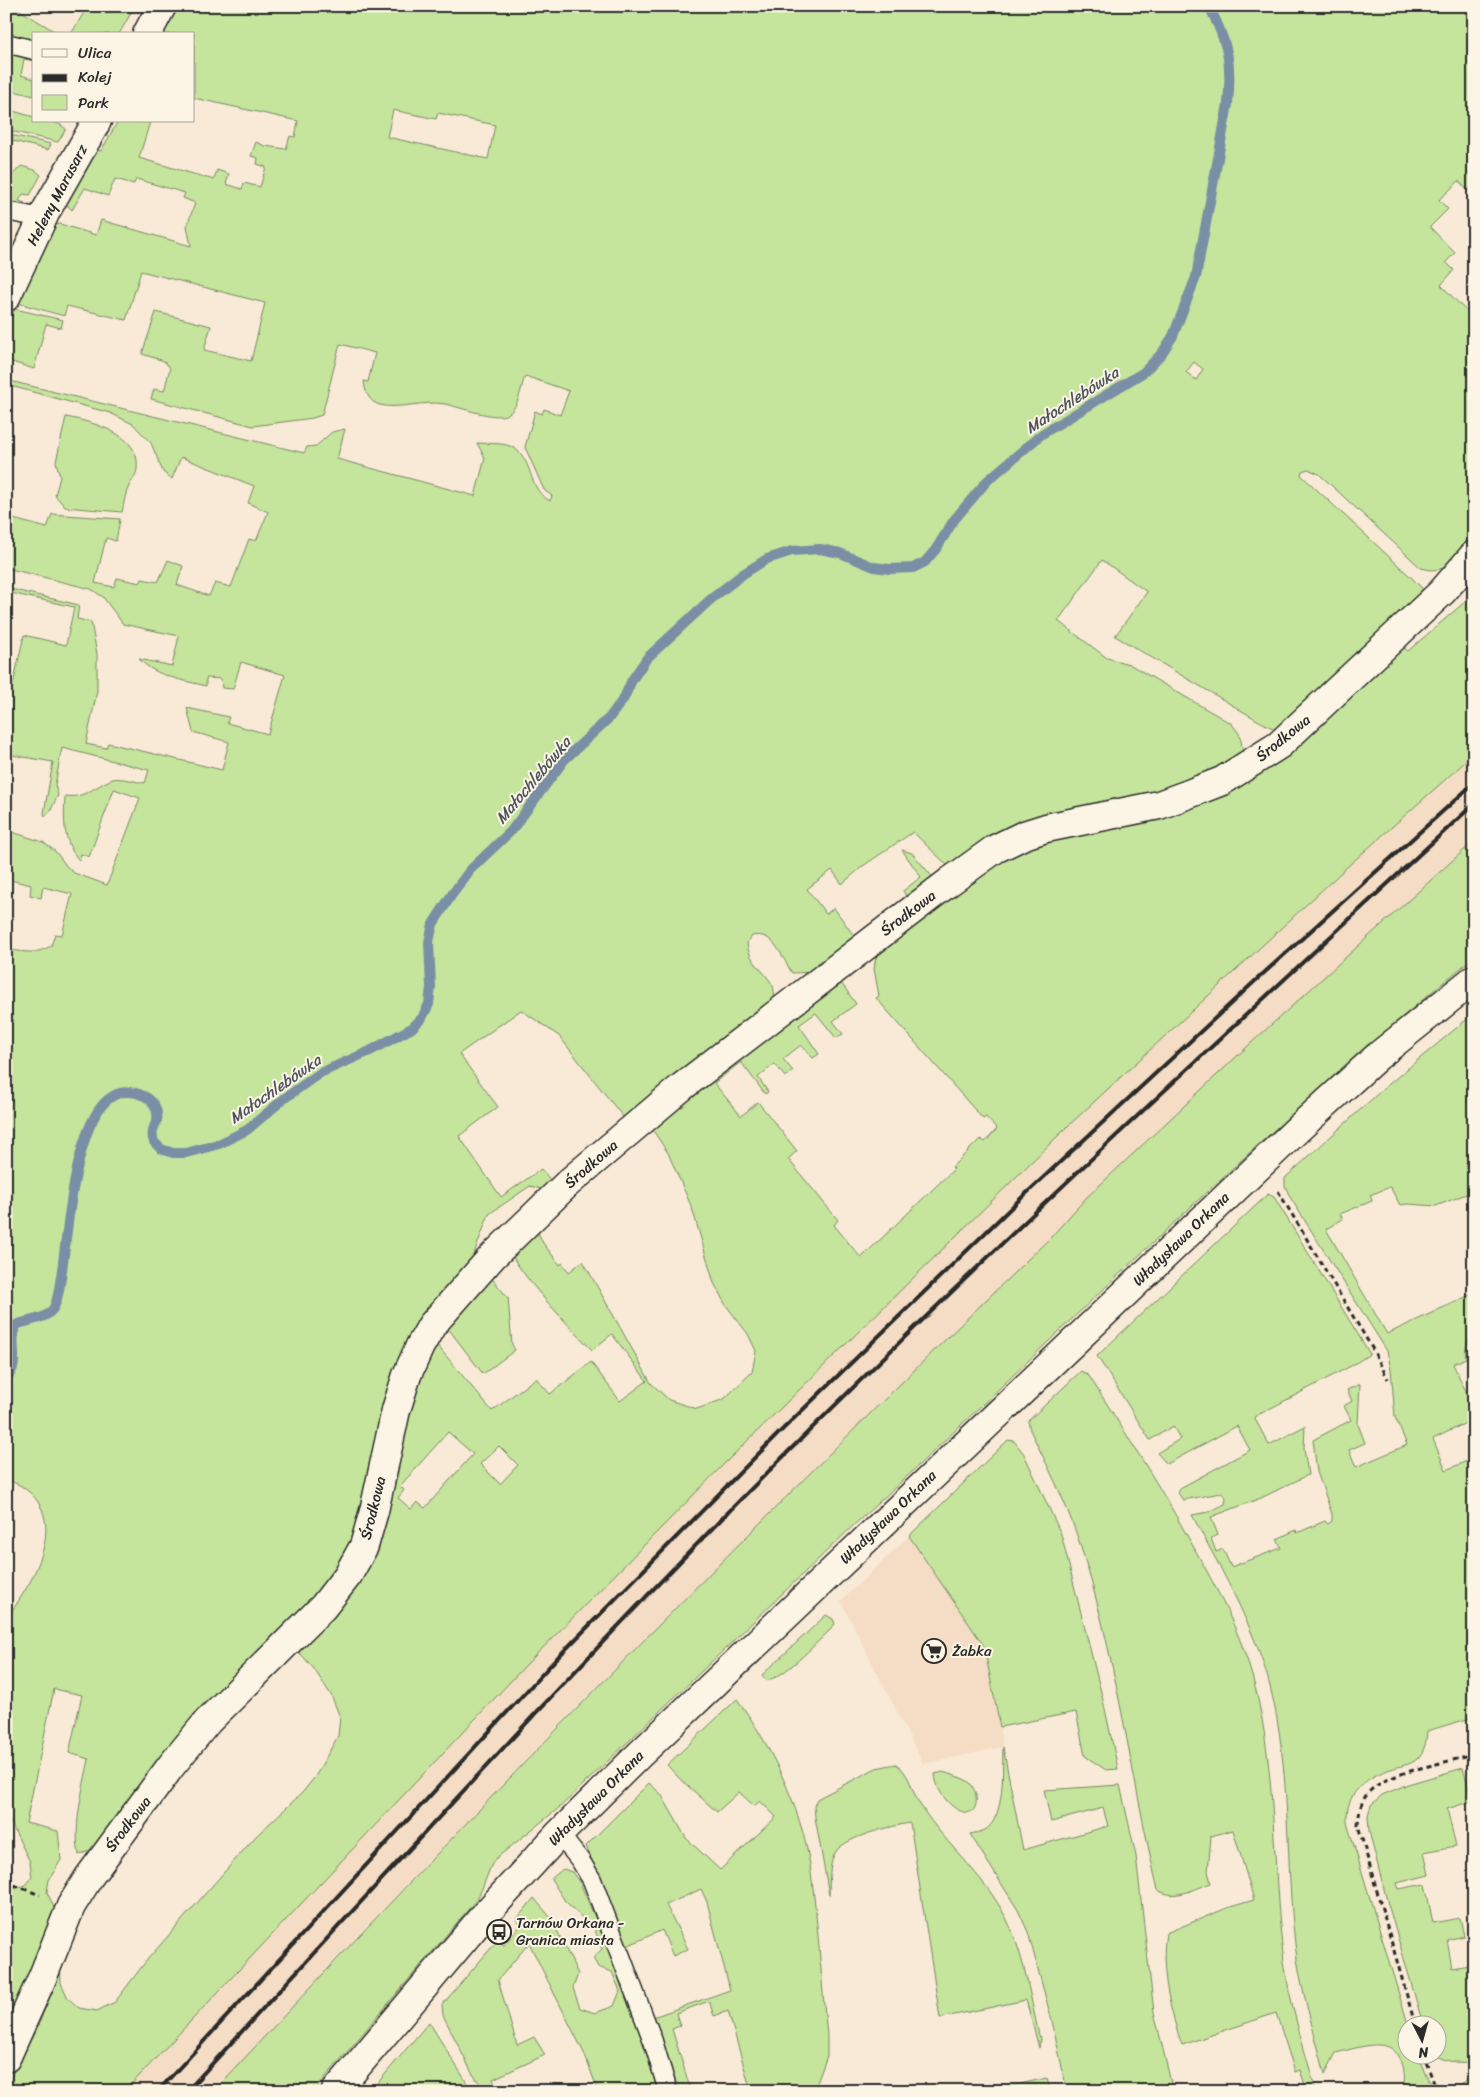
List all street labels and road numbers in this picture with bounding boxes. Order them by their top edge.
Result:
street label: Heleny Marusarz [19,139,95,250]
street label: Środkowa [1250,707,1317,768]
street label: Środkowa [874,883,942,943]
street label: Środkowa [558,1133,624,1195]
street label: Władysława Orkana [1126,1185,1236,1292]
street label: Władysława Orkana [833,1463,943,1570]
street label: Środkowa [353,1473,394,1542]
street label: Władysława Orkana [542,1744,650,1852]
street label: Środkowa [98,1790,158,1858]

